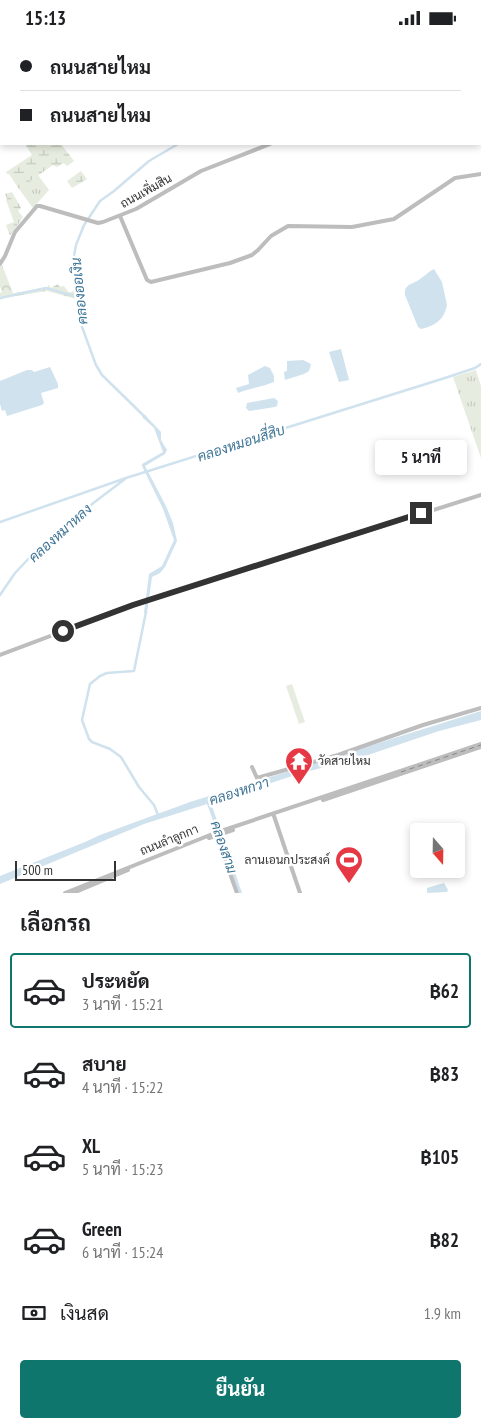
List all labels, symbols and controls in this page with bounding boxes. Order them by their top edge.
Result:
text: 15:13 [25,6,66,30]
text: ถนนสายไหม [50,55,151,79]
text: ถนนสายไหม [50,103,151,127]
street label: ถนนเพิ่มสิน [116,168,174,211]
water label: คลองออเงิน [67,257,91,325]
water label: คลองหมอนสี่สิบ [194,418,287,466]
callout: 5 นาที [375,441,467,475]
text: 5 นาที [401,447,441,467]
water label: คลองหมาหลง [25,500,95,566]
route end [410,502,432,524]
route start [52,620,74,642]
temple icon: วัดสายไหม [284,746,314,785]
place label: วัดสายไหม [318,753,371,768]
water label: คลองหกวา [207,773,271,809]
water label: คลองสาม [207,818,242,876]
street label: ถนนลำลูกกา [137,821,201,859]
north arrow [410,823,465,877]
map controls [410,823,465,878]
sports icon: ลานเอนกประสงค์ [334,845,364,884]
place label: ลานเอนกประสงค์ [245,852,330,867]
scale bar [15,858,116,881]
text: 500 m [22,861,53,879]
text: เลือกรถ [20,909,91,937]
icon: car [22,968,67,1013]
text: ประหยัด [82,969,150,993]
text: ฿62 [429,979,459,1003]
text: 3 นาที · 15:21 [82,994,163,1014]
icon: car [22,1051,67,1096]
text: สบาย [82,1052,127,1076]
text: ฿83 [429,1062,459,1086]
text: 4 นาที · 15:22 [82,1077,163,1097]
icon: car [22,1134,67,1179]
text: XL [82,1134,100,1158]
text: ฿105 [420,1145,459,1169]
text: 5 นาที · 15:23 [82,1159,163,1179]
icon: car [22,1217,67,1262]
text: Green [82,1217,122,1241]
text: ฿82 [429,1228,459,1252]
text: 6 นาที · 15:24 [82,1242,163,1262]
icon: cash [20,1299,48,1327]
text: เงินสด [60,1301,109,1325]
text: 1.9 km [424,1303,461,1323]
button: ยืนยัน [20,1360,461,1418]

